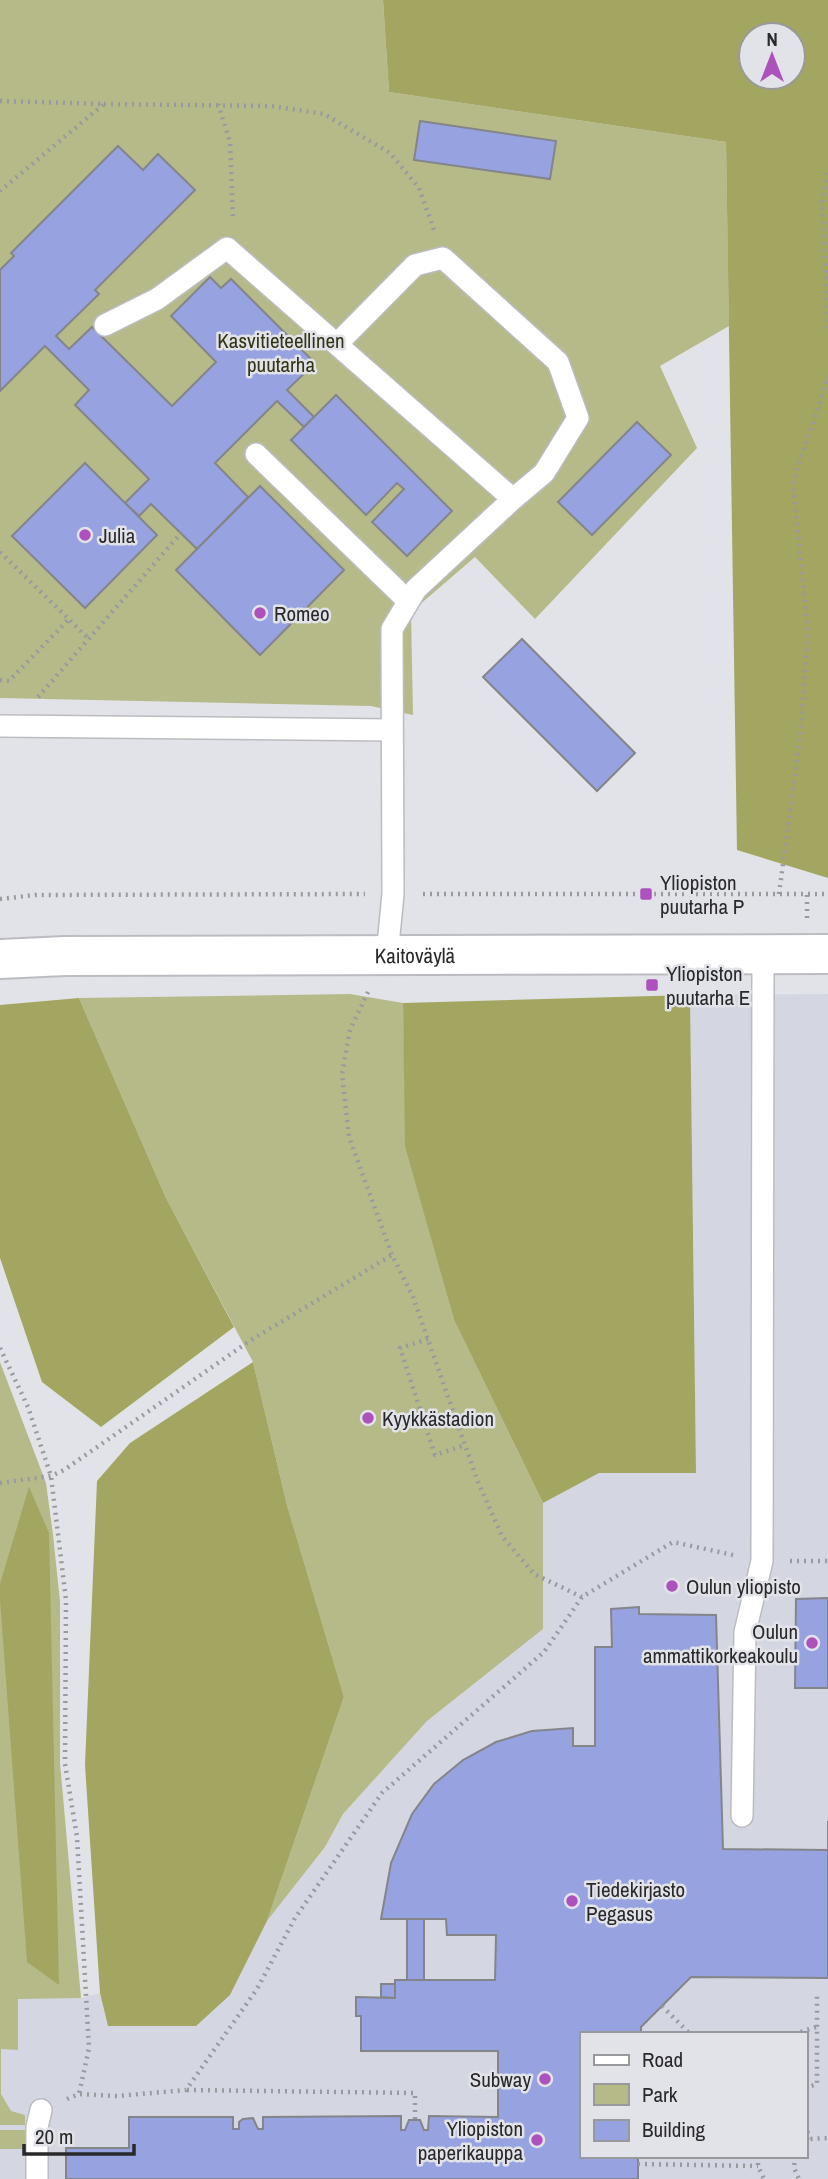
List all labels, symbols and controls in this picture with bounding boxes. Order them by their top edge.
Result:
north arrow [737,21,807,91]
text: N [766,26,778,52]
park label: Kasvitieteellinen puutarha [217,326,345,379]
place label: Julia [99,521,136,550]
marker: Julia [77,527,93,543]
place label: Romeo [274,599,330,628]
marker: Romeo [252,605,268,621]
place label: Yliopiston puutarha P [660,868,744,921]
marker: Yliopiston puutarha P [638,886,654,902]
street label: Kaitoväylä [375,940,456,970]
place label: Yliopiston puutarha E [666,959,750,1012]
marker: Yliopiston puutarha E [644,977,660,993]
place label: Kyykkästadion [382,1404,494,1433]
marker: Kyykkästadion [360,1410,376,1426]
place label: Oulun yliopisto [686,1572,801,1601]
marker: Oulun yliopisto [664,1578,680,1594]
place label: Oulun ammattikorkeakoulu [643,1617,798,1670]
marker: Oulun ammattikorkeakoulu [804,1635,820,1651]
place label: Tiedekirjasto Pegasus [586,1875,685,1928]
marker: Tiedekirjasto Pegasus [564,1893,580,1909]
legend [580,2032,807,2158]
text: Road [642,2045,683,2074]
place label: Subway [470,2065,531,2094]
marker: Subway [537,2071,553,2087]
text: Park [642,2080,678,2109]
scale bar [24,2112,135,2156]
place label: Yliopiston paperikauppa [418,2114,523,2167]
text: Building [642,2115,706,2144]
text: 20 m [35,2122,73,2151]
marker: Yliopiston paperikauppa [529,2132,545,2148]

